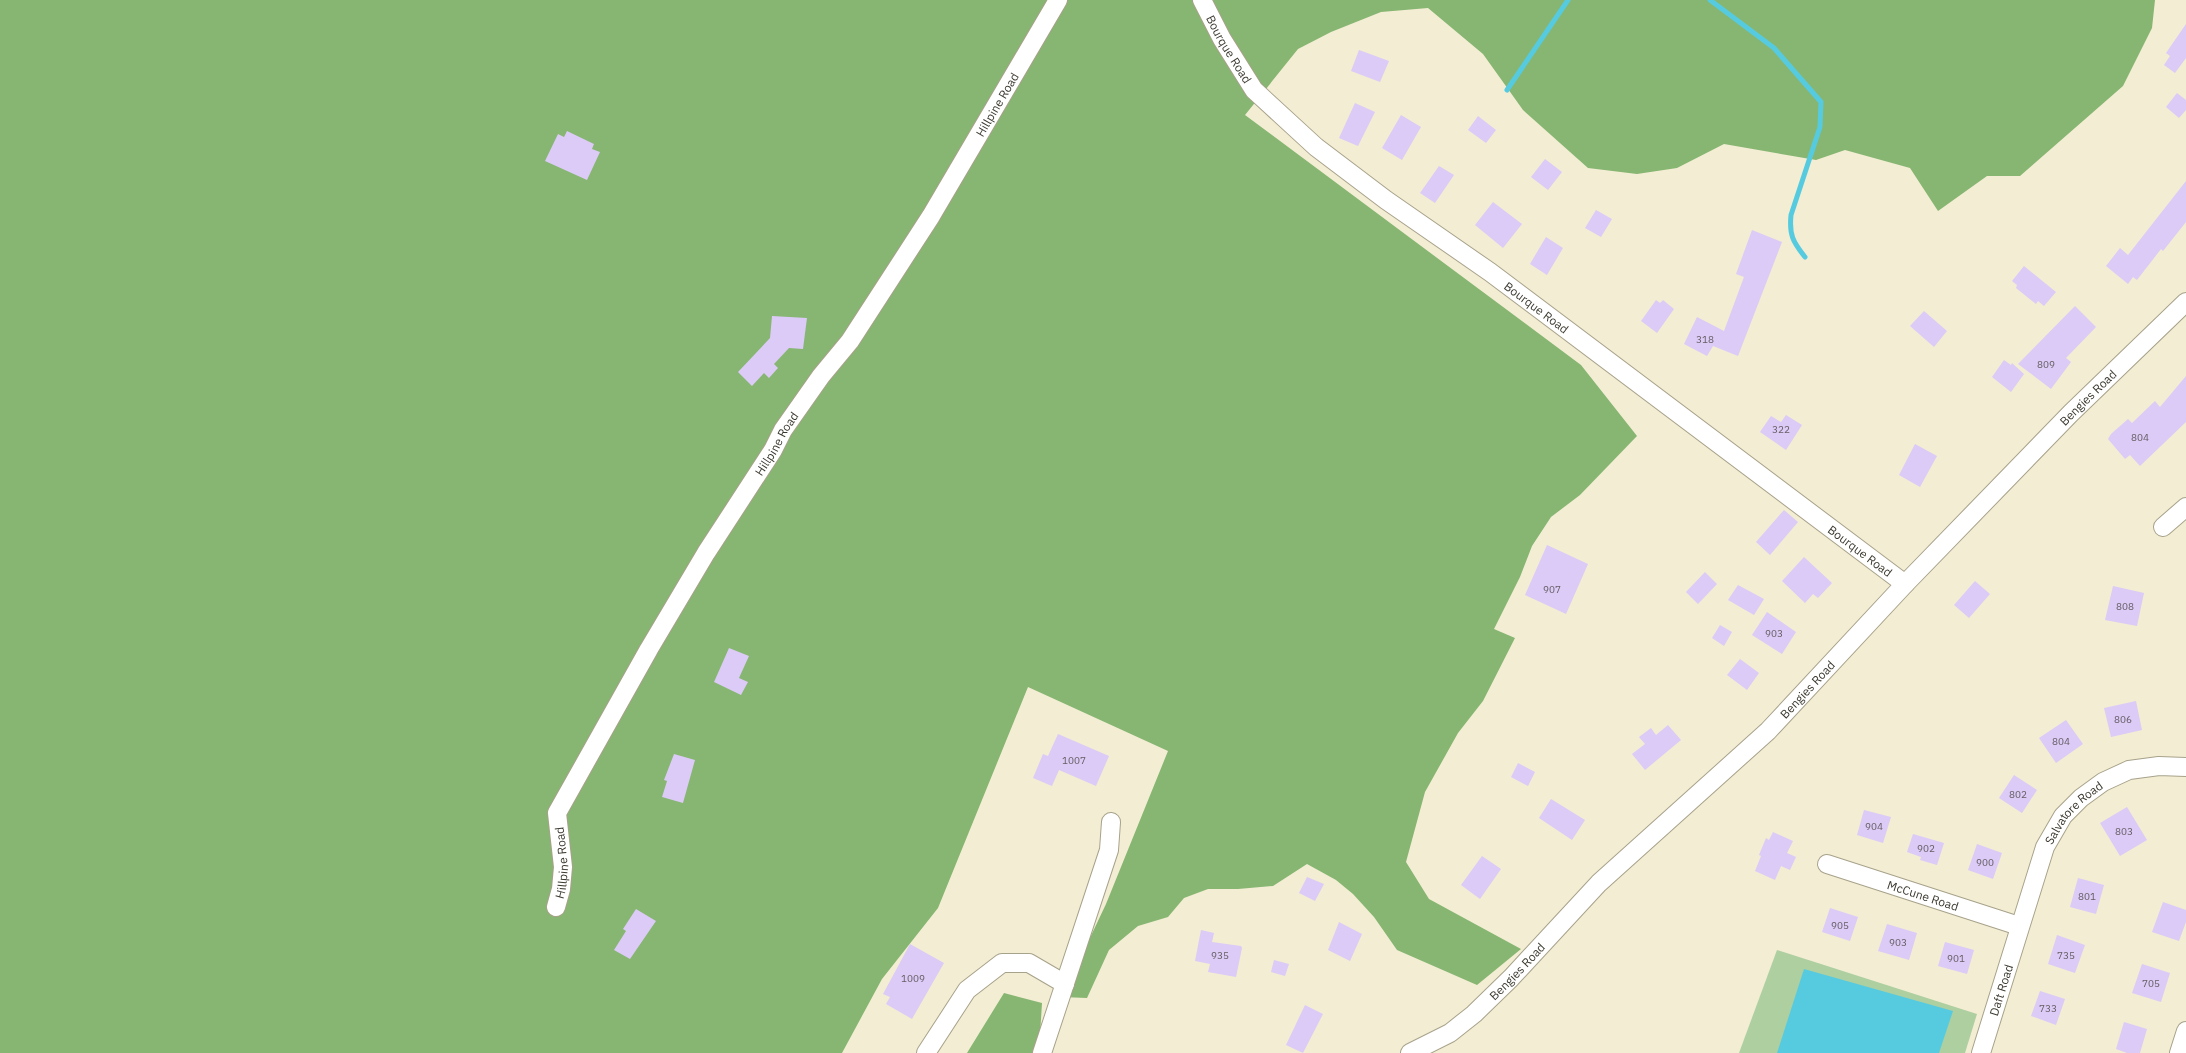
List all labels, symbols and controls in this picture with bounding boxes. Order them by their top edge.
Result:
street label: Bourque Road [1203,12,1255,86]
street label: Hillpine Road [972,70,1021,139]
street label: Bourque Road [1502,278,1572,336]
house number: 318 [1696,333,1714,346]
house number: 809 [2037,358,2055,371]
street label: Bengies Road [2056,366,2119,428]
street label: Hillpine Road [751,409,801,478]
house number: 322 [1772,423,1790,436]
house number: 804 [2131,431,2149,444]
street label: Bourque Road [1825,521,1896,580]
house number: 907 [1543,583,1561,596]
house number: 808 [2116,600,2134,613]
house number: 903 [1765,627,1783,640]
street label: Bengies Road [1776,657,1838,721]
house number: 806 [2114,713,2132,726]
house number: 804 [2052,735,2070,748]
house number: 1007 [1062,754,1086,767]
street label: Salvatore Road [2041,777,2105,847]
house number: 802 [2009,788,2027,801]
house number: 904 [1865,820,1883,833]
house number: 803 [2115,825,2133,838]
street label: Hillpine Road [551,826,571,900]
house number: 902 [1917,842,1935,855]
house number: 900 [1976,856,1994,869]
street label: McCune Road [1886,877,1961,914]
house number: 801 [2078,890,2096,903]
house number: 905 [1831,919,1849,932]
house number: 903 [1889,936,1907,949]
street label: Bengies Road [1486,939,1548,1003]
house number: 935 [1211,949,1229,962]
house number: 735 [2057,949,2075,962]
house number: 901 [1947,952,1965,965]
street label: Daft Road [1986,962,2016,1018]
house number: 1009 [901,972,925,985]
house number: 705 [2142,977,2160,990]
house number: 733 [2039,1002,2057,1015]

